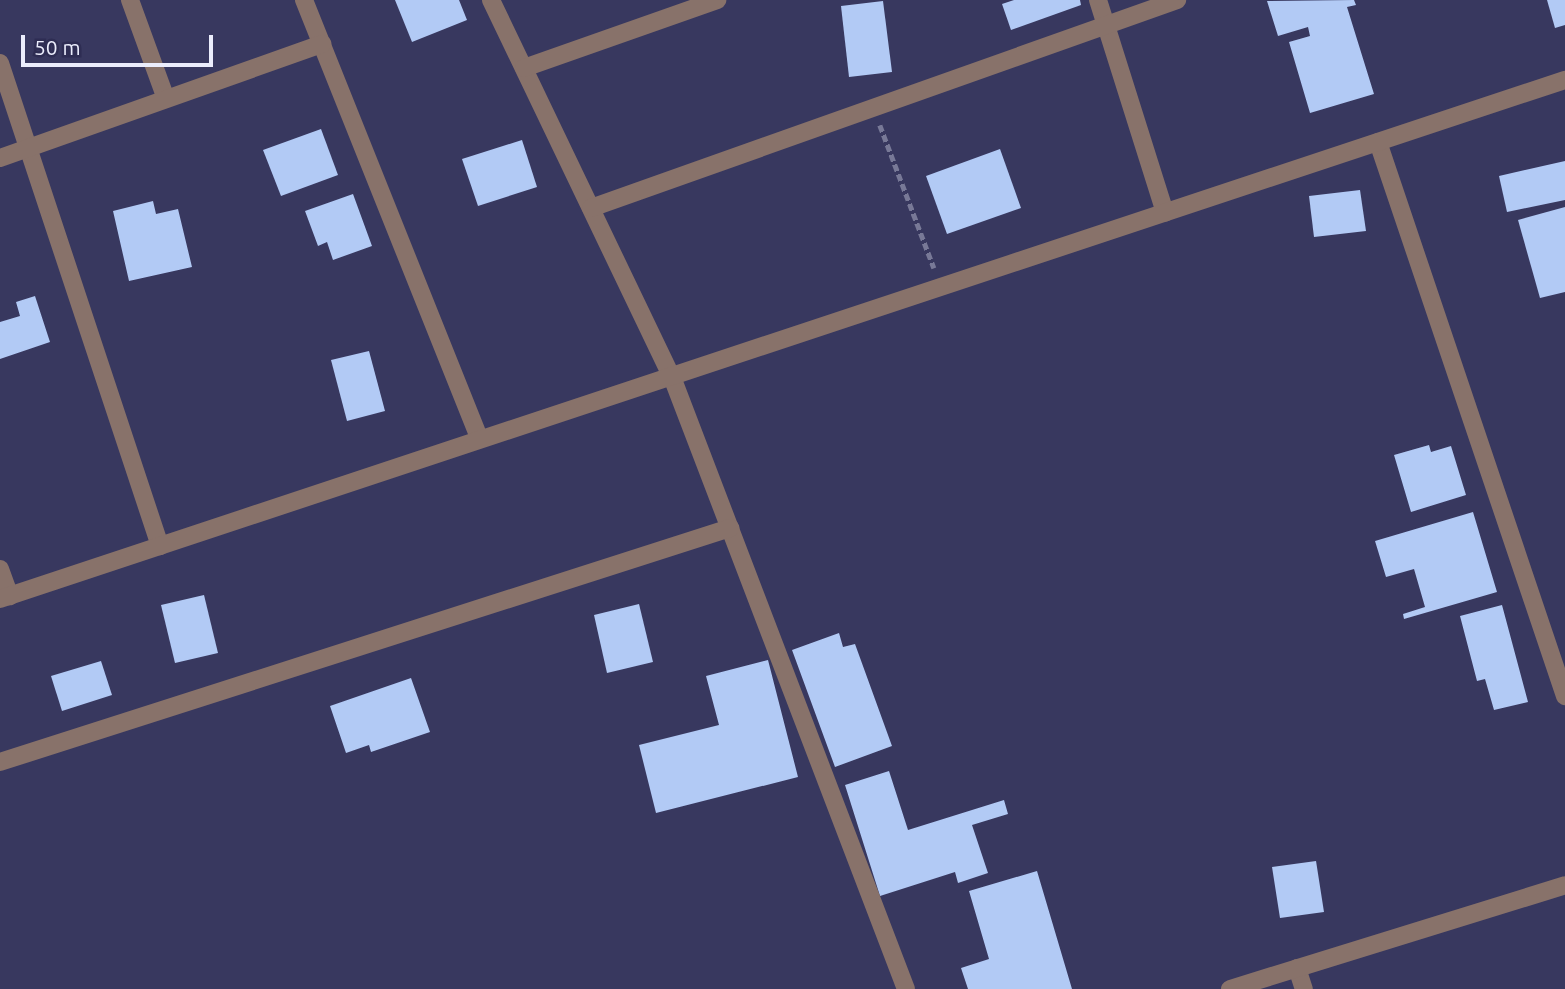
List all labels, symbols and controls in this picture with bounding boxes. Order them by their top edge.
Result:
scale bar [24,21,217,65]
text: 50 m [34,35,81,59]

